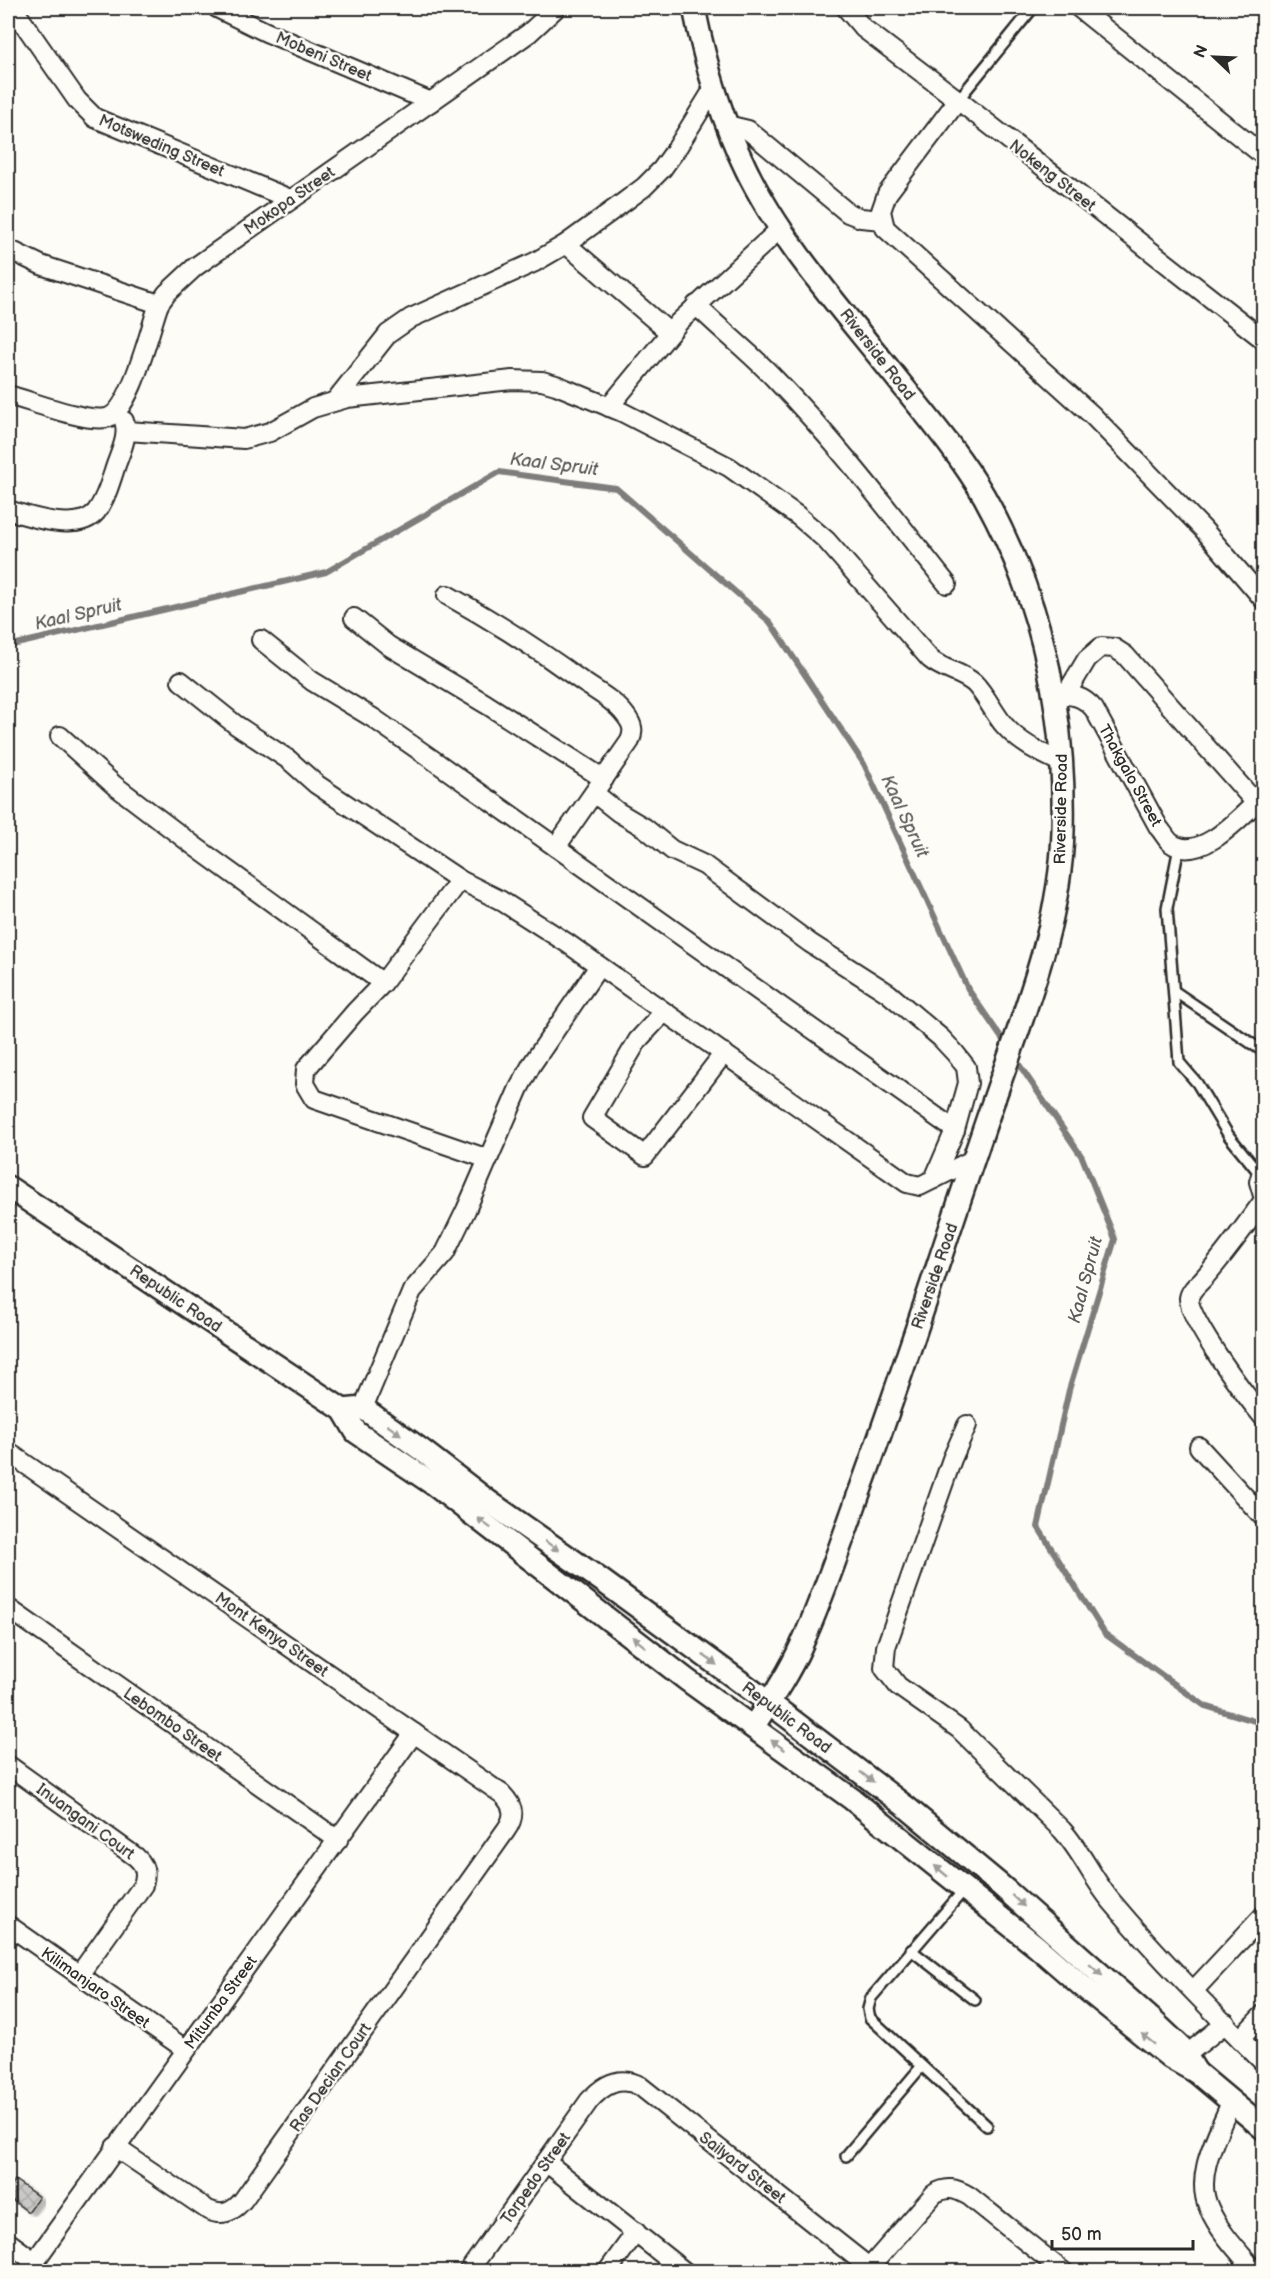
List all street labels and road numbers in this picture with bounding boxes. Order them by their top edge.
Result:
street label: Mobeni Street [273,29,374,86]
street label: Motsweding Street [96,111,227,181]
street label: Nokeng Street [1005,137,1099,216]
street label: Mokopa Street [241,163,339,239]
street label: Riverside Road [835,305,918,404]
street label: Thakgalo Street [1094,722,1166,830]
street label: Riverside Road [1051,754,1072,865]
street label: Riverside Road [908,1221,962,1332]
street label: Republic Road [126,1262,225,1337]
street label: Mont Kenya Street [211,1589,331,1681]
street label: Republic Road [738,1678,834,1758]
street label: Lebombo Street [119,1684,225,1766]
street label: Inuangani Court [32,1780,138,1864]
street label: Kilimanjaro Street [37,1944,153,2033]
street label: Mitumba Street [181,1952,261,2053]
street label: Ras Decian Court [287,2020,376,2136]
street label: Torpedo Street [498,2129,575,2228]
street label: Sailyard Street [695,2129,789,2208]

